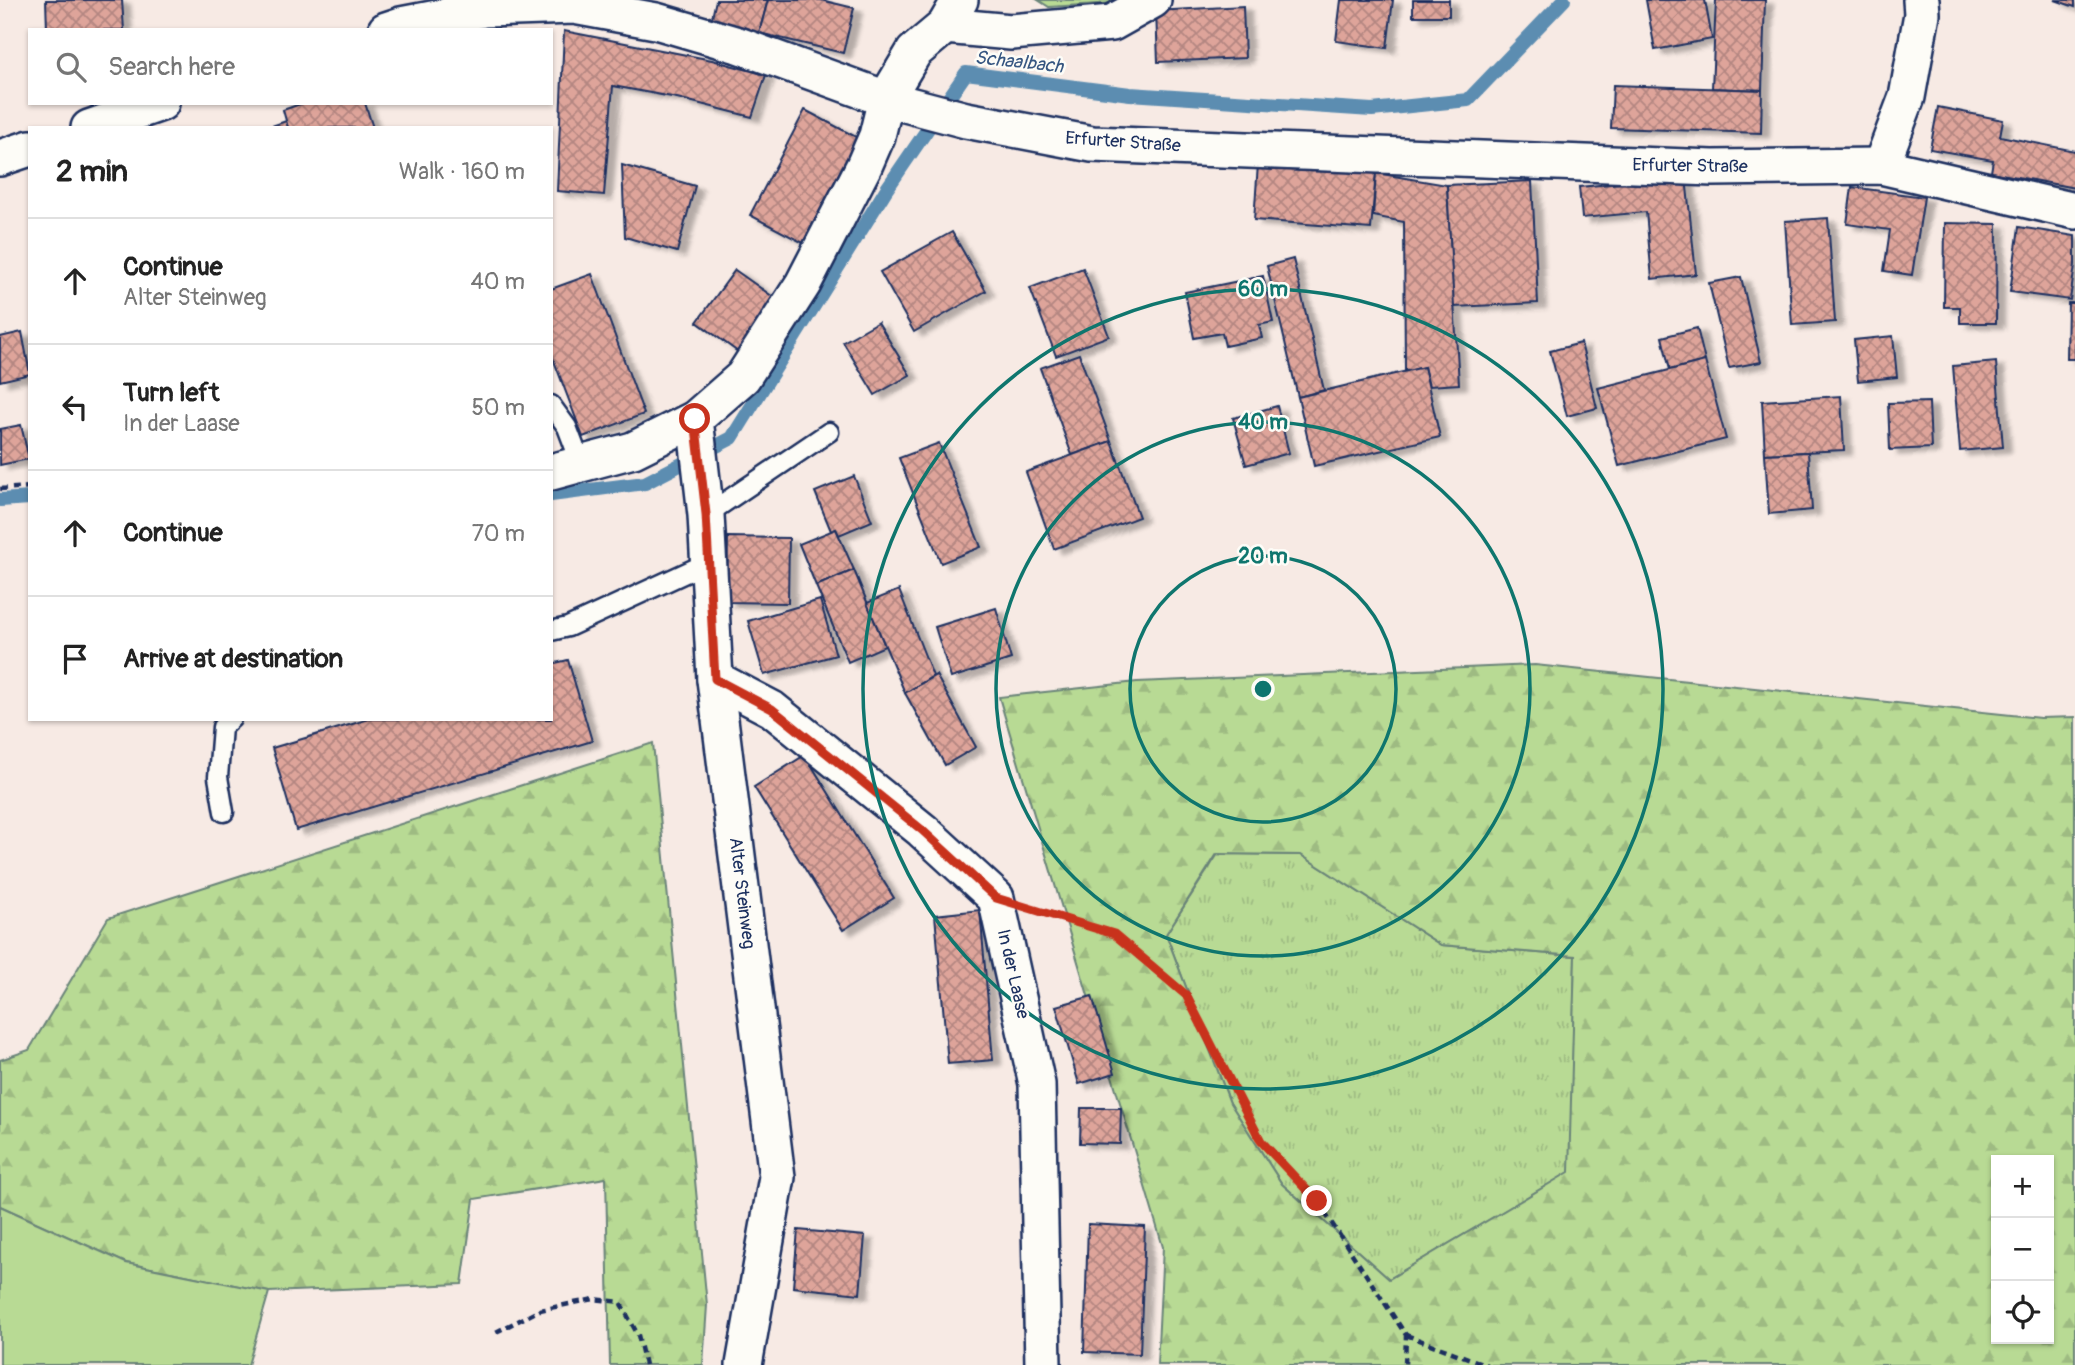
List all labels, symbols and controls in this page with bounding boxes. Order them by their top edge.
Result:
search box [28,28,553,105]
water label: Schaalbach [974,45,1065,79]
icon: search [52,48,90,86]
text: Search here [108,51,235,83]
street label: Erfurter Straße [1065,126,1182,158]
text: 2 min [56,153,128,190]
street label: Erfurter Straße [1632,153,1748,179]
text: Walk · 160 m [399,157,525,186]
text: Continue [123,251,223,283]
icon: ahead [56,262,94,300]
text: 40 m [471,267,525,296]
text: 60 m [1238,276,1288,303]
text: Alter Steinweg [123,283,267,312]
text: Turn left [123,377,219,409]
icon: left [56,388,94,426]
text: 50 m [471,393,525,422]
route start [679,403,710,434]
text: In der Laase [123,409,240,438]
text: 40 m [1238,409,1288,436]
icon: ahead [56,514,94,552]
text: Continue [123,517,223,549]
text: 70 m [472,519,525,548]
text: 20 m [1238,543,1288,570]
icon: arrive [56,640,94,678]
text: Arrive at destination [123,643,343,675]
centre of rings [1251,677,1275,701]
street label: Alter Steinweg [724,836,760,950]
street label: In der Laase [992,927,1034,1021]
map controls [1991,1155,2054,1344]
button: + [1991,1155,2054,1218]
route end [1301,1185,1332,1216]
button: − [1991,1218,2054,1281]
button: locate [1991,1281,2054,1344]

